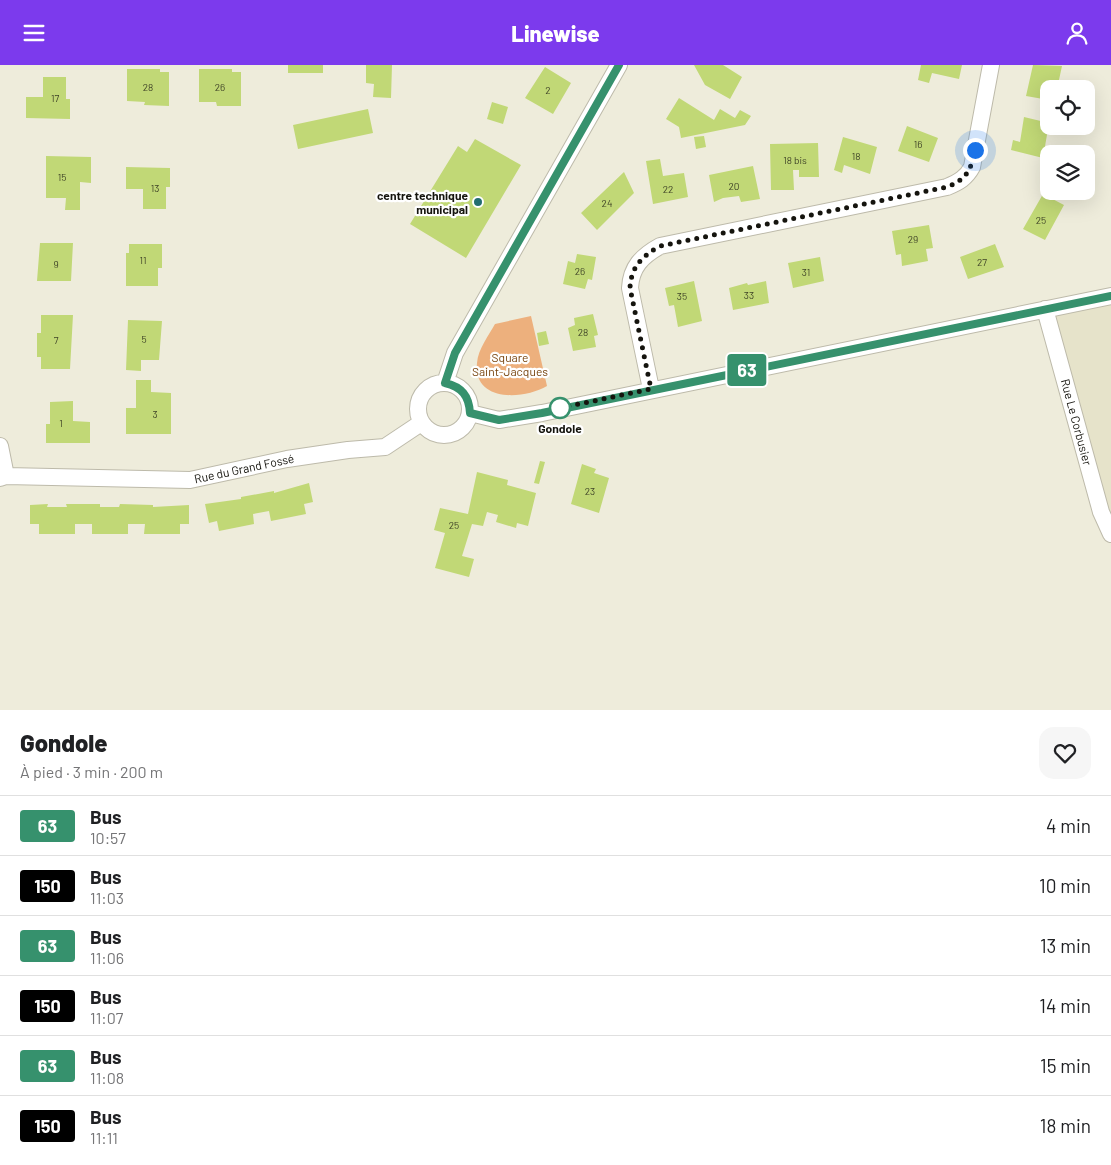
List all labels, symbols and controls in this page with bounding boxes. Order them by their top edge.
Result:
icon: menu [20,19,48,47]
icon: person [1063,19,1091,47]
text: Linewise [511,20,600,46]
map controls [1040,80,1095,200]
button: locate [1040,80,1095,135]
house number: 28 [143,81,153,93]
house number: 26 [215,81,225,93]
house number: 2 [545,84,551,96]
house number: 17 [51,92,59,104]
house number: 16 [914,138,922,150]
your location [963,138,988,163]
button: layers [1040,145,1095,200]
house number: 18 [852,150,860,162]
house number: 18 bis [783,154,807,166]
house number: 15 [58,171,66,183]
house number: 20 [728,180,740,192]
house number: 13 [151,182,159,194]
house number: 22 [663,183,673,195]
place label: centre technique municipal [377,188,468,216]
marker: centre technique municipal [472,196,484,208]
house number: 24 [602,197,612,209]
house number: 25 [1036,214,1046,226]
house number: 29 [908,233,918,245]
house number: 11 [139,254,147,266]
house number: 27 [977,256,987,268]
house number: 9 [53,258,59,270]
house number: 26 [575,265,585,277]
house number: 31 [802,266,810,278]
house number: 33 [744,289,754,301]
house number: 35 [677,290,687,302]
house number: 28 [578,326,588,338]
house number: 5 [141,333,147,345]
house number: 7 [54,334,59,346]
park label: Square Saint-Jacques [472,350,548,378]
line badge: 63 [724,354,770,386]
text: 63 [737,359,757,381]
street label: Rue Le Corbusier [1059,377,1095,467]
marker: Gondole [549,397,571,419]
house number: 3 [152,408,158,420]
house number: 1 [59,417,63,429]
place label: Gondole [538,421,582,435]
street label: Rue du Grand Fossé [193,451,295,485]
house number: 23 [585,485,595,497]
house number: 25 [449,519,459,531]
button: heart [1039,727,1091,779]
text: Gondole [20,728,108,757]
text: À pied · 3 min · 200 m [20,762,163,781]
text: Bus [90,805,122,828]
text: 4 min [1046,814,1091,837]
text: 63 [38,815,57,837]
text: 10:57 [90,828,126,847]
text: Bus [90,865,122,888]
text: 10 min [1039,874,1091,897]
text: 150 [34,875,61,897]
text: 11:03 [90,888,124,907]
text: Bus [90,925,122,948]
text: 13 min [1040,934,1091,957]
text: 63 [38,935,57,957]
text: 11:06 [90,948,124,967]
text: Bus [90,985,122,1008]
text: 14 min [1039,994,1091,1017]
text: 150 [34,995,61,1017]
text: 11:07 [90,1008,123,1027]
text: Bus [90,1045,122,1068]
text: 15 min [1040,1054,1091,1077]
text: 63 [38,1055,57,1077]
text: 11:08 [90,1068,124,1087]
text: Bus [90,1105,122,1128]
text: 18 min [1040,1114,1091,1137]
text: 150 [34,1115,61,1137]
text: 11:11 [90,1128,118,1147]

